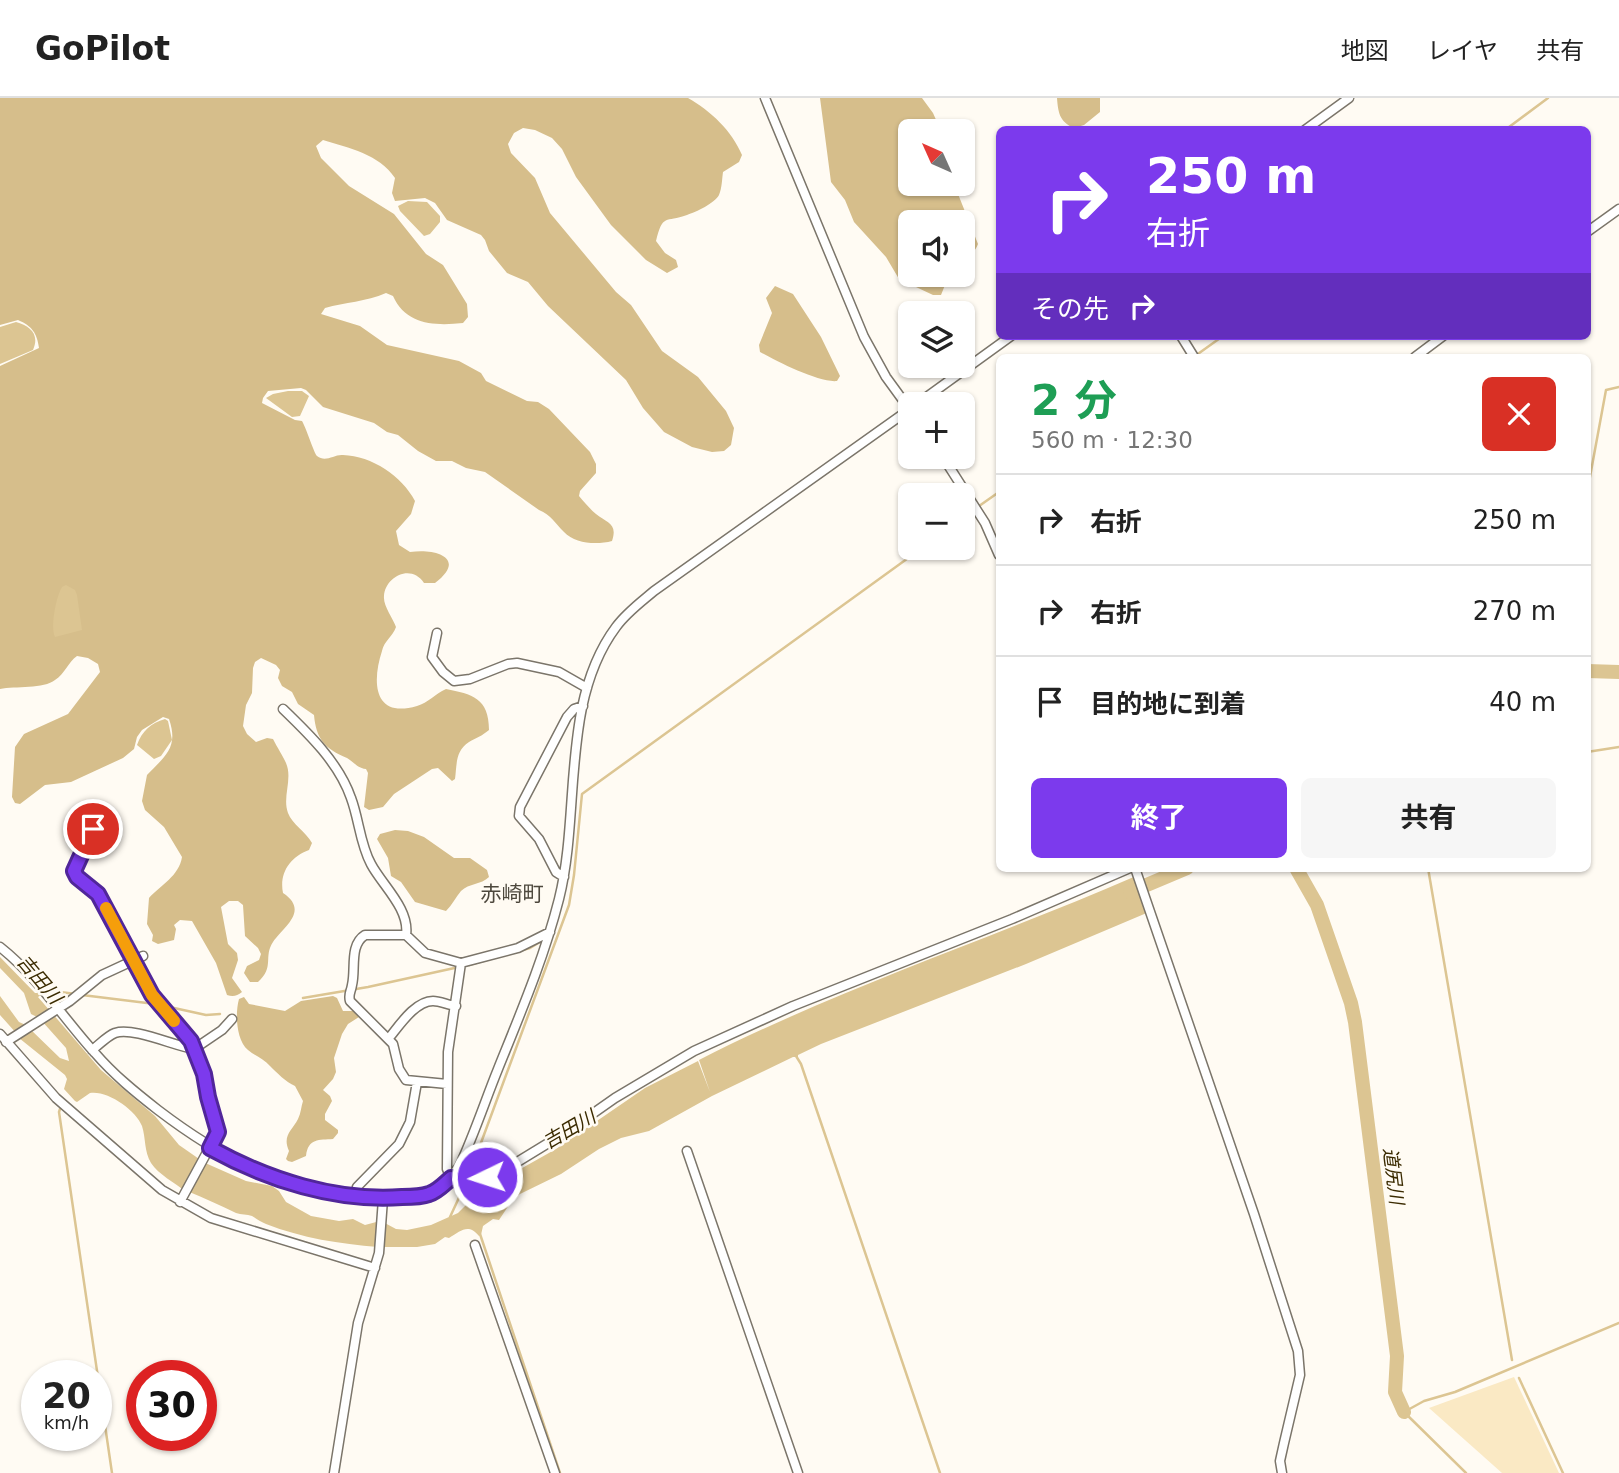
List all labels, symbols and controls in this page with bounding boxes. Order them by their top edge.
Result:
text: GoPilot [35,29,170,68]
text: 地図 [1341,37,1389,65]
text: レイヤ [1427,37,1498,65]
text: 共有 [1536,37,1584,65]
north arrow [898,119,975,196]
map controls [898,119,975,560]
text: 250 m [1146,148,1316,205]
icon: right [1031,154,1122,245]
button: sound [898,210,975,287]
text: 右折 [1146,214,1210,252]
icon: right [1123,287,1161,325]
text: その先 [1031,294,1109,324]
button: layers [898,301,975,378]
text: 2 分 [1031,376,1117,425]
button: close [1482,377,1556,451]
button: + [898,392,975,469]
text: 560 m · 12:30 [1031,427,1193,453]
button: − [898,483,975,560]
icon: right [1031,501,1069,539]
text: 250 m [1473,505,1556,535]
text: 右折 [1090,507,1142,537]
icon: right [1031,592,1069,630]
text: 270 m [1473,596,1556,626]
text: 右折 [1090,598,1142,628]
icon: arrive [1031,683,1069,721]
text: 40 m [1489,687,1556,717]
text: 目的地に到着 [1090,689,1246,719]
button: 終了 [1031,778,1287,858]
button: 共有 [1301,778,1556,858]
pin [63,799,123,859]
icon: arrive [74,810,112,848]
district label: 赤崎町 [481,882,544,906]
water label: 吉田川 [13,950,68,1009]
water label: 吉田川 [539,1104,601,1153]
position arrow [450,1140,524,1214]
water label: 道尻川 [1380,1146,1409,1208]
speed limit sign: 30 [126,1360,217,1451]
text: 20 [42,1376,91,1416]
text: km/h [44,1412,89,1433]

